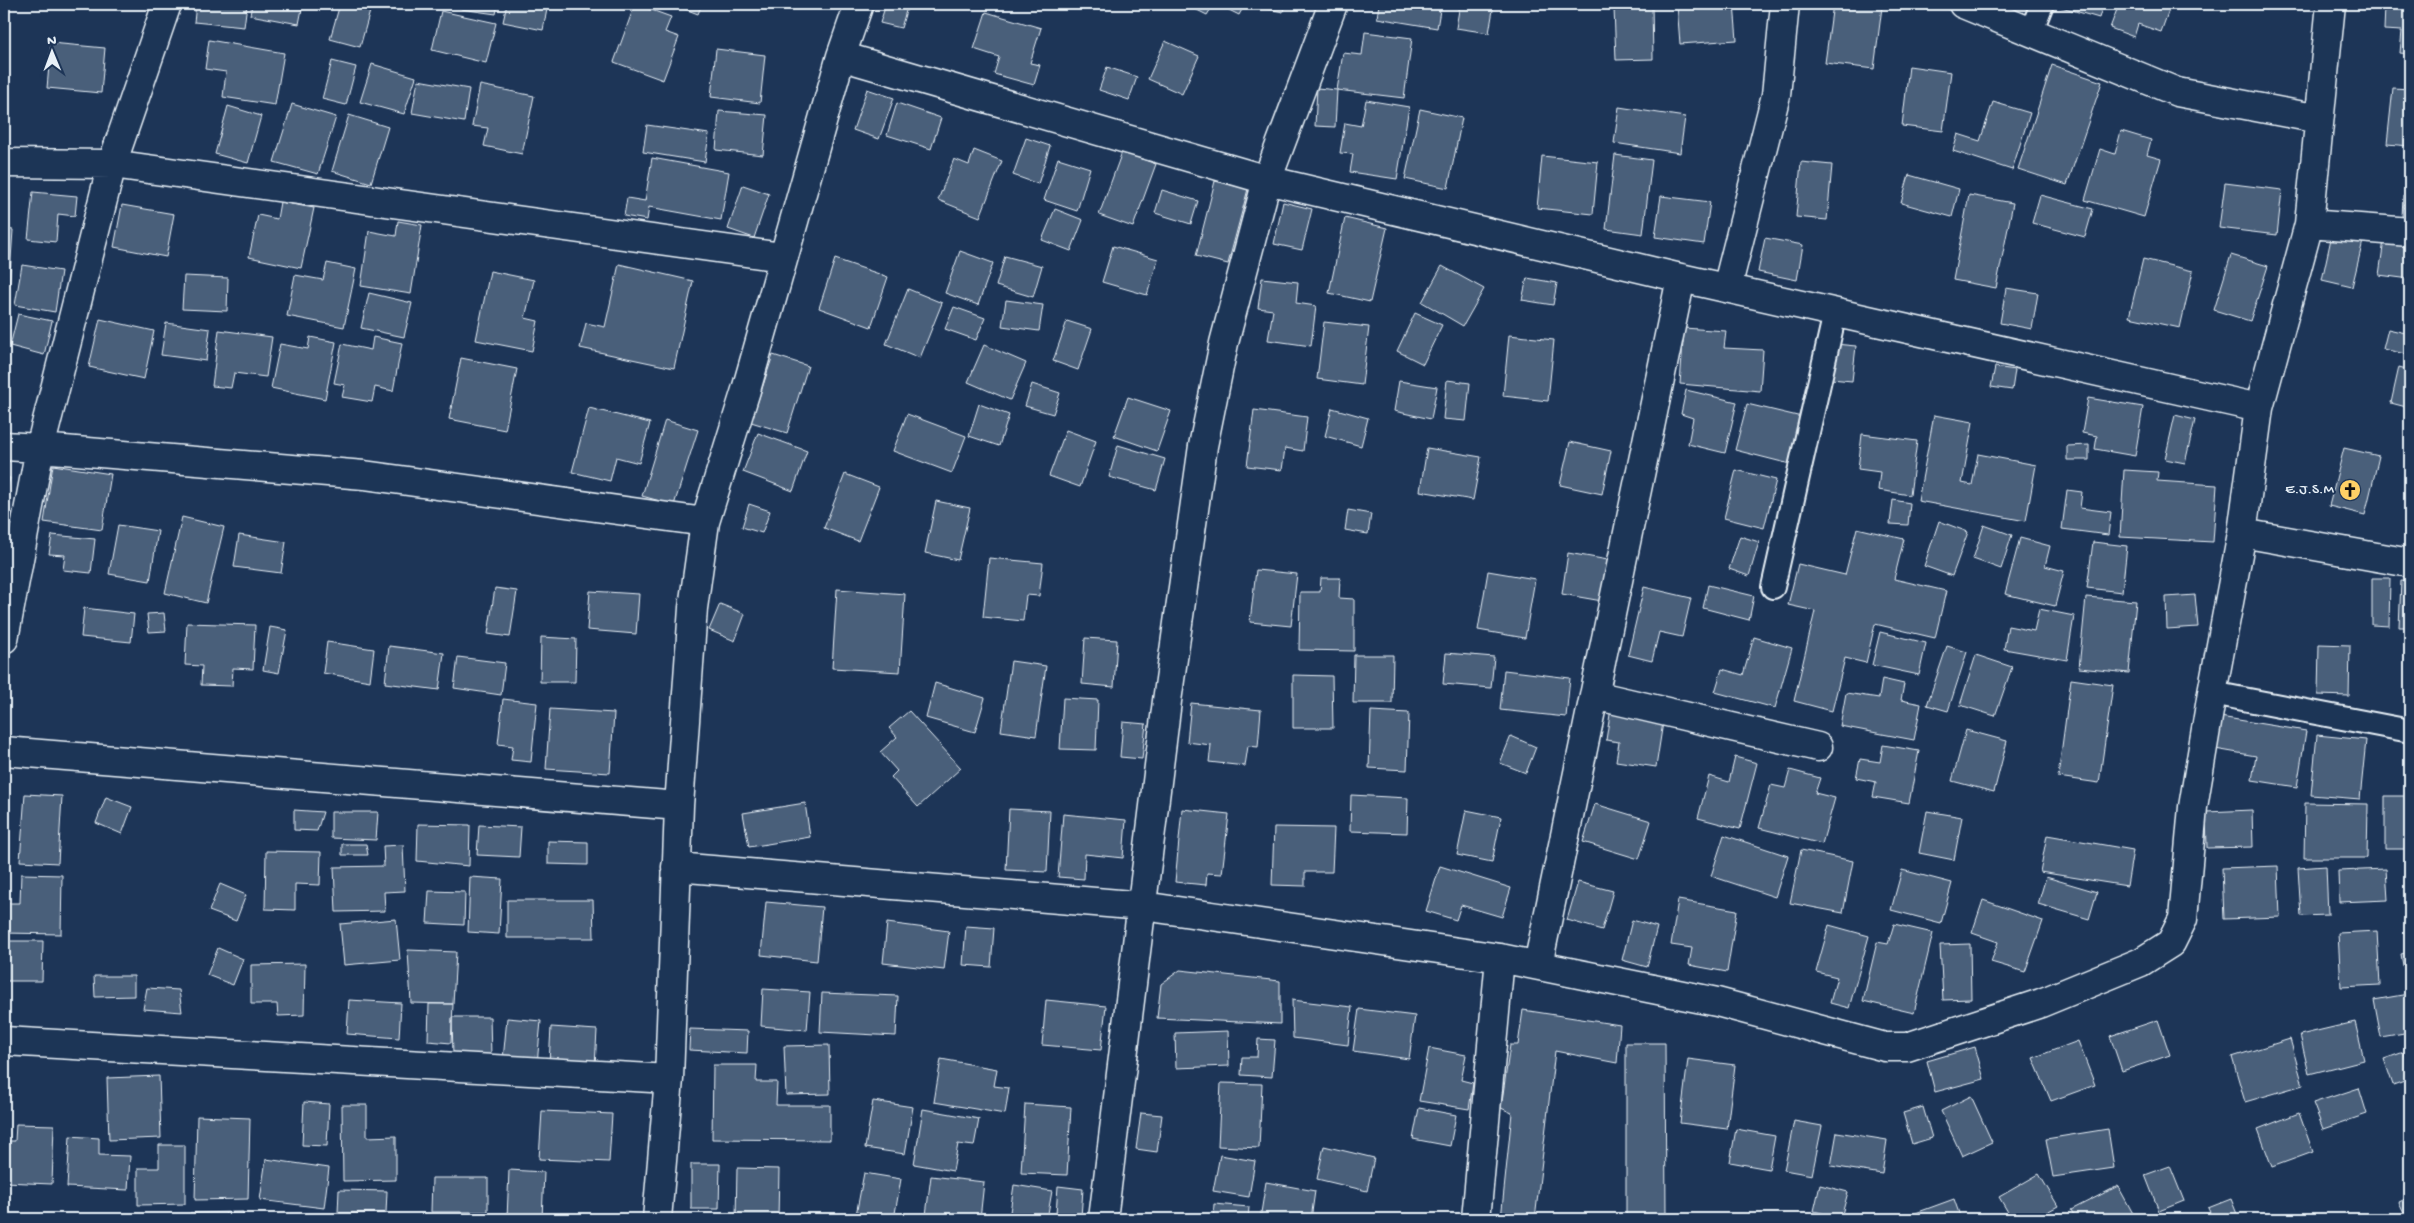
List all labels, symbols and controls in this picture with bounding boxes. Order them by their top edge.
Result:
north arrow [28,28,78,78]
text: N [47,33,57,50]
church icon: E.J.S.M [2338,478,2362,502]
place label: E.J.S.M [2285,481,2335,499]

